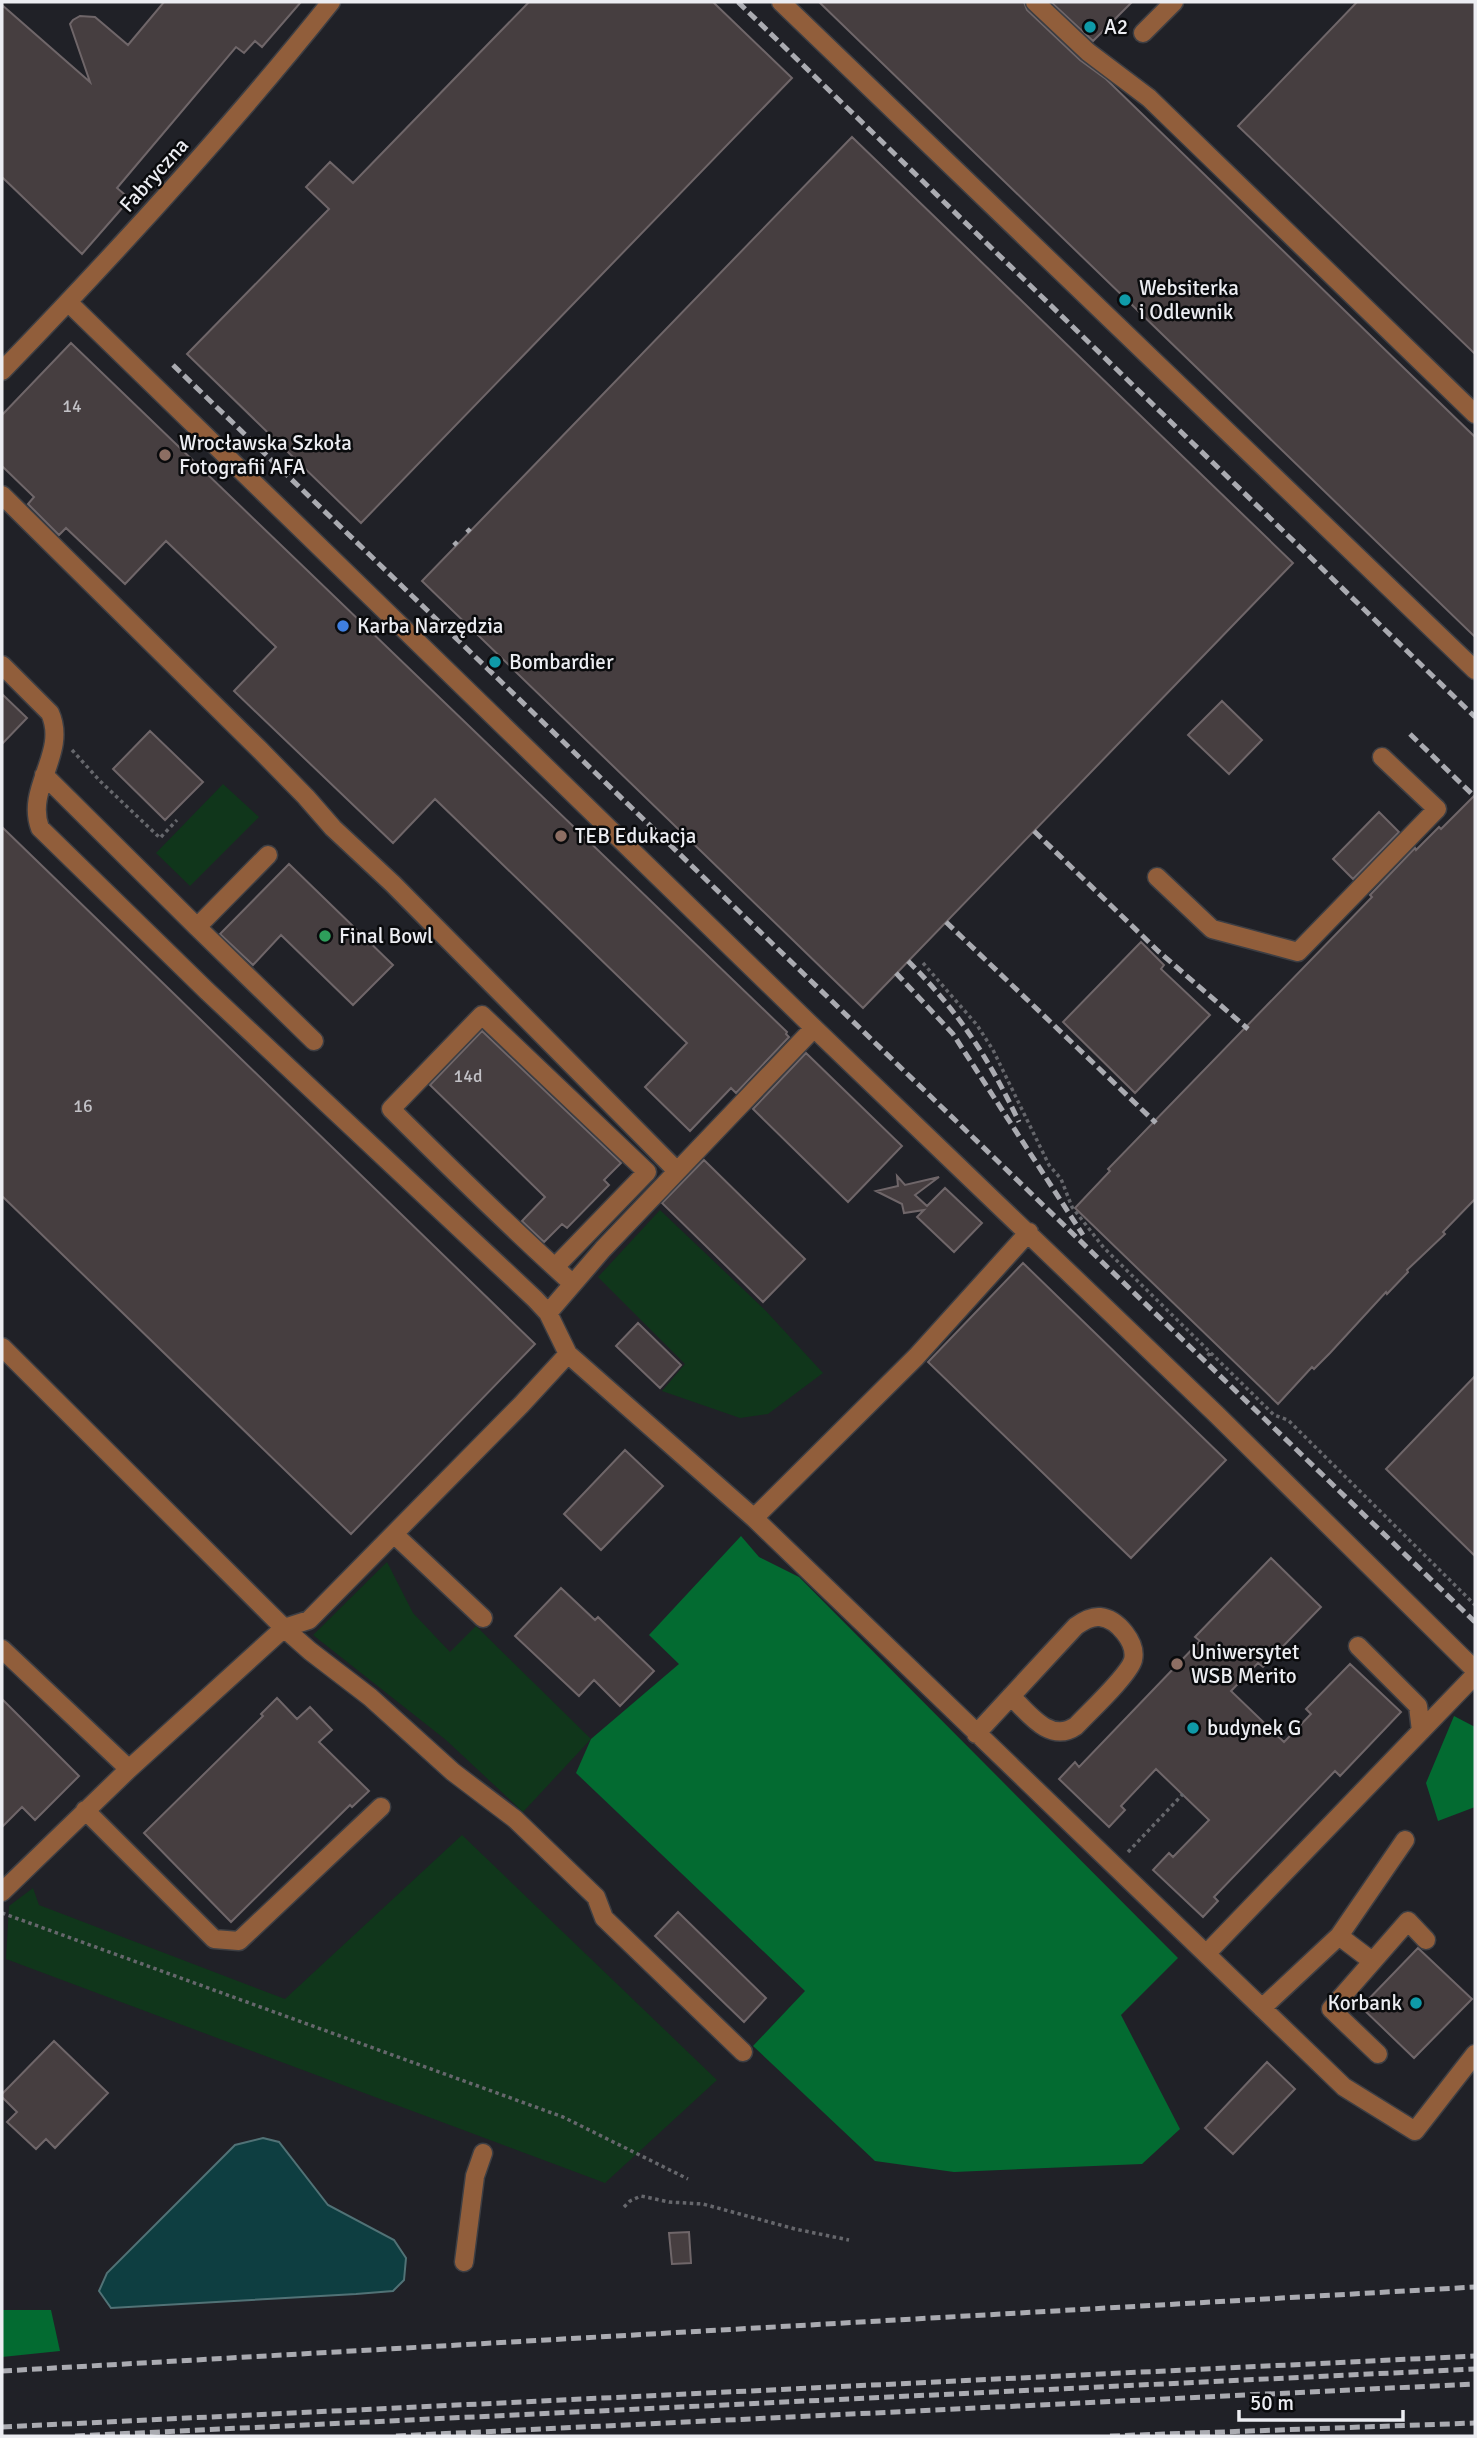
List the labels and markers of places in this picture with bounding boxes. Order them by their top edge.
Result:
place label: A2 [1104,14,1128,40]
marker: A2 [1082,19,1098,35]
place label: Websiterka i Odlewnik [1139,275,1239,325]
marker: Websiterka i Odlewnik [1117,292,1133,308]
place label: Wrocławska Szkoła Fotografii AFA [179,430,352,480]
marker: Wrocławska Szkoła Fotografii AFA [157,447,173,463]
place label: Karba Narzędzia [357,613,503,639]
marker: Karba Narzędzia [335,618,351,634]
place label: Bombardier [509,649,614,675]
marker: Bombardier [487,654,503,670]
place label: TEB Edukacja [575,823,697,849]
marker: TEB Edukacja [553,828,569,844]
place label: Final Bowl [339,923,433,949]
marker: Final Bowl [317,928,333,944]
place label: Uniwersytet WSB Merito [1191,1639,1299,1689]
marker: Uniwersytet WSB Merito [1169,1656,1185,1672]
place label: budynek G [1207,1715,1301,1741]
marker: budynek G [1185,1720,1201,1736]
place label: Korbank [1327,1990,1402,2016]
marker: Korbank [1408,1995,1424,2011]

